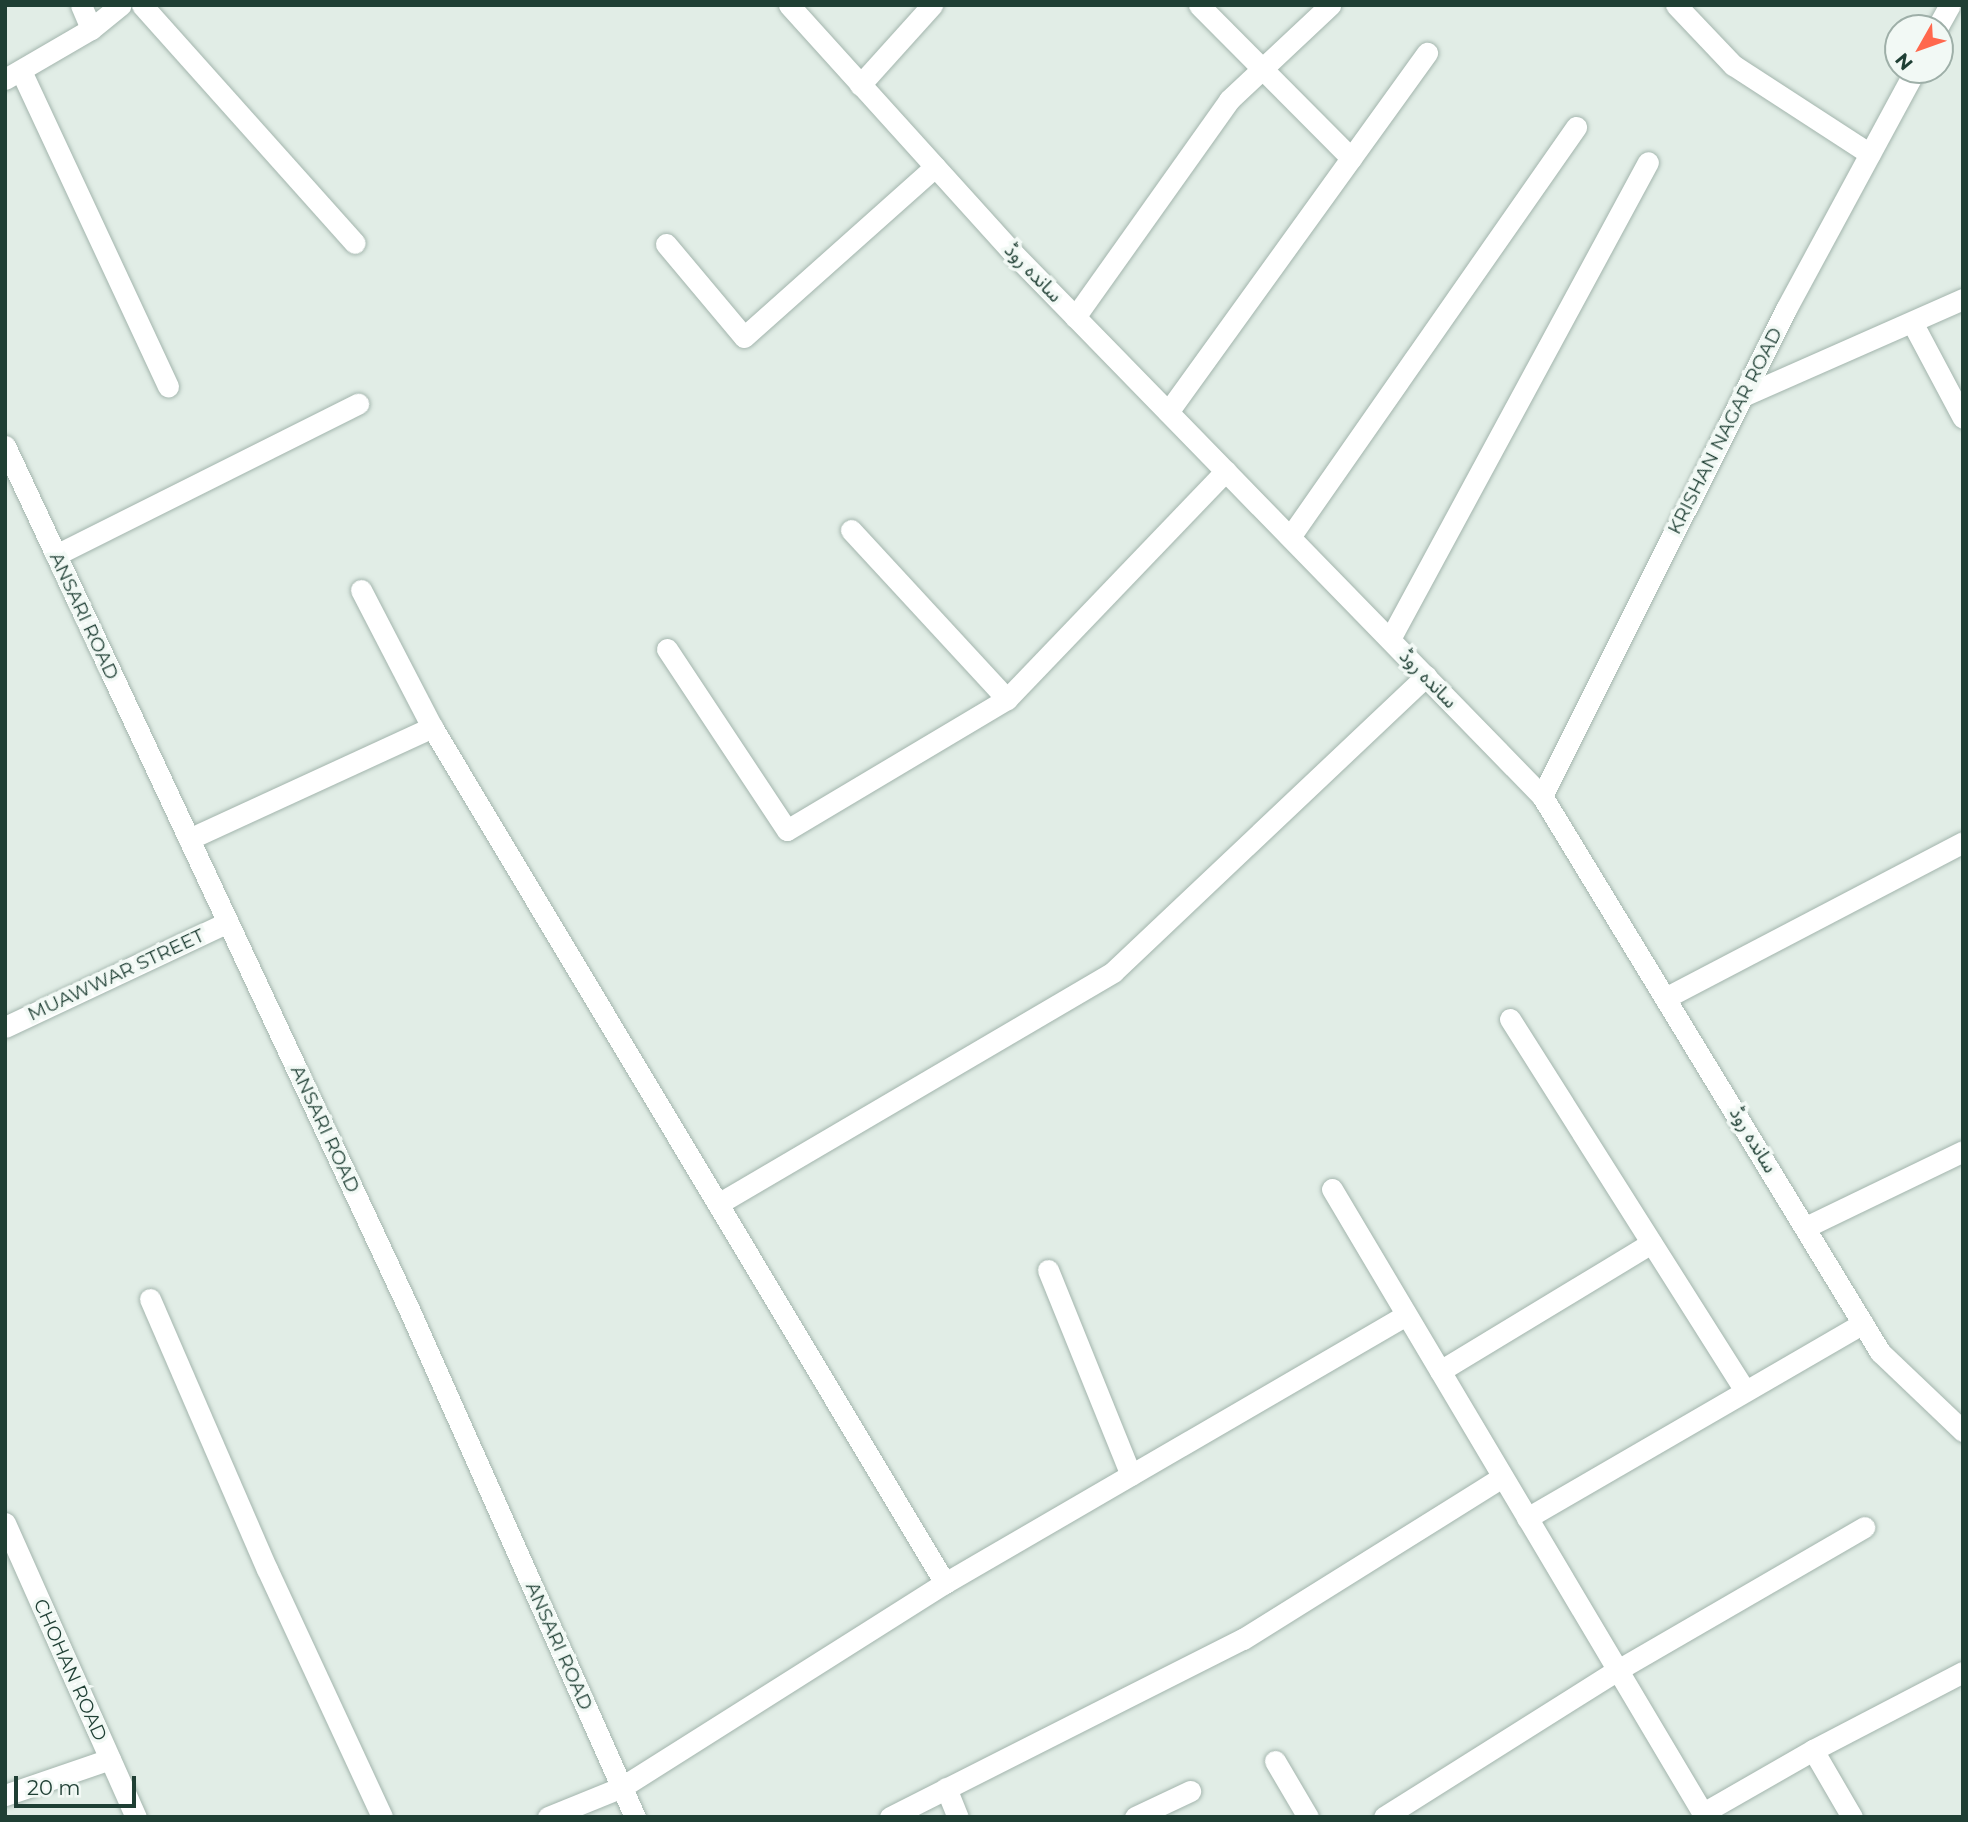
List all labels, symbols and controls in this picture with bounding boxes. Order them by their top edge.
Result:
north arrow [1884,14,1954,84]
text: N [1890,48,1918,75]
street label: ساندہ روڈ [999,239,1067,307]
street label: KRISHAN NAGAR ROAD [1663,324,1787,538]
street label: ANSARI ROAD [45,549,123,683]
street label: ساندہ روڈ [1394,645,1462,713]
street label: MUAWWAR STREET [24,924,208,1026]
street label: ANSARI ROAD [286,1062,364,1196]
street label: ساندہ روڈ [1724,1103,1782,1177]
street label: ANSARI ROAD [521,1578,597,1714]
street label: CHOHAN ROAD [28,1595,112,1745]
scale bar [18,1762,140,1806]
text: 20 m [27,1775,81,1800]

